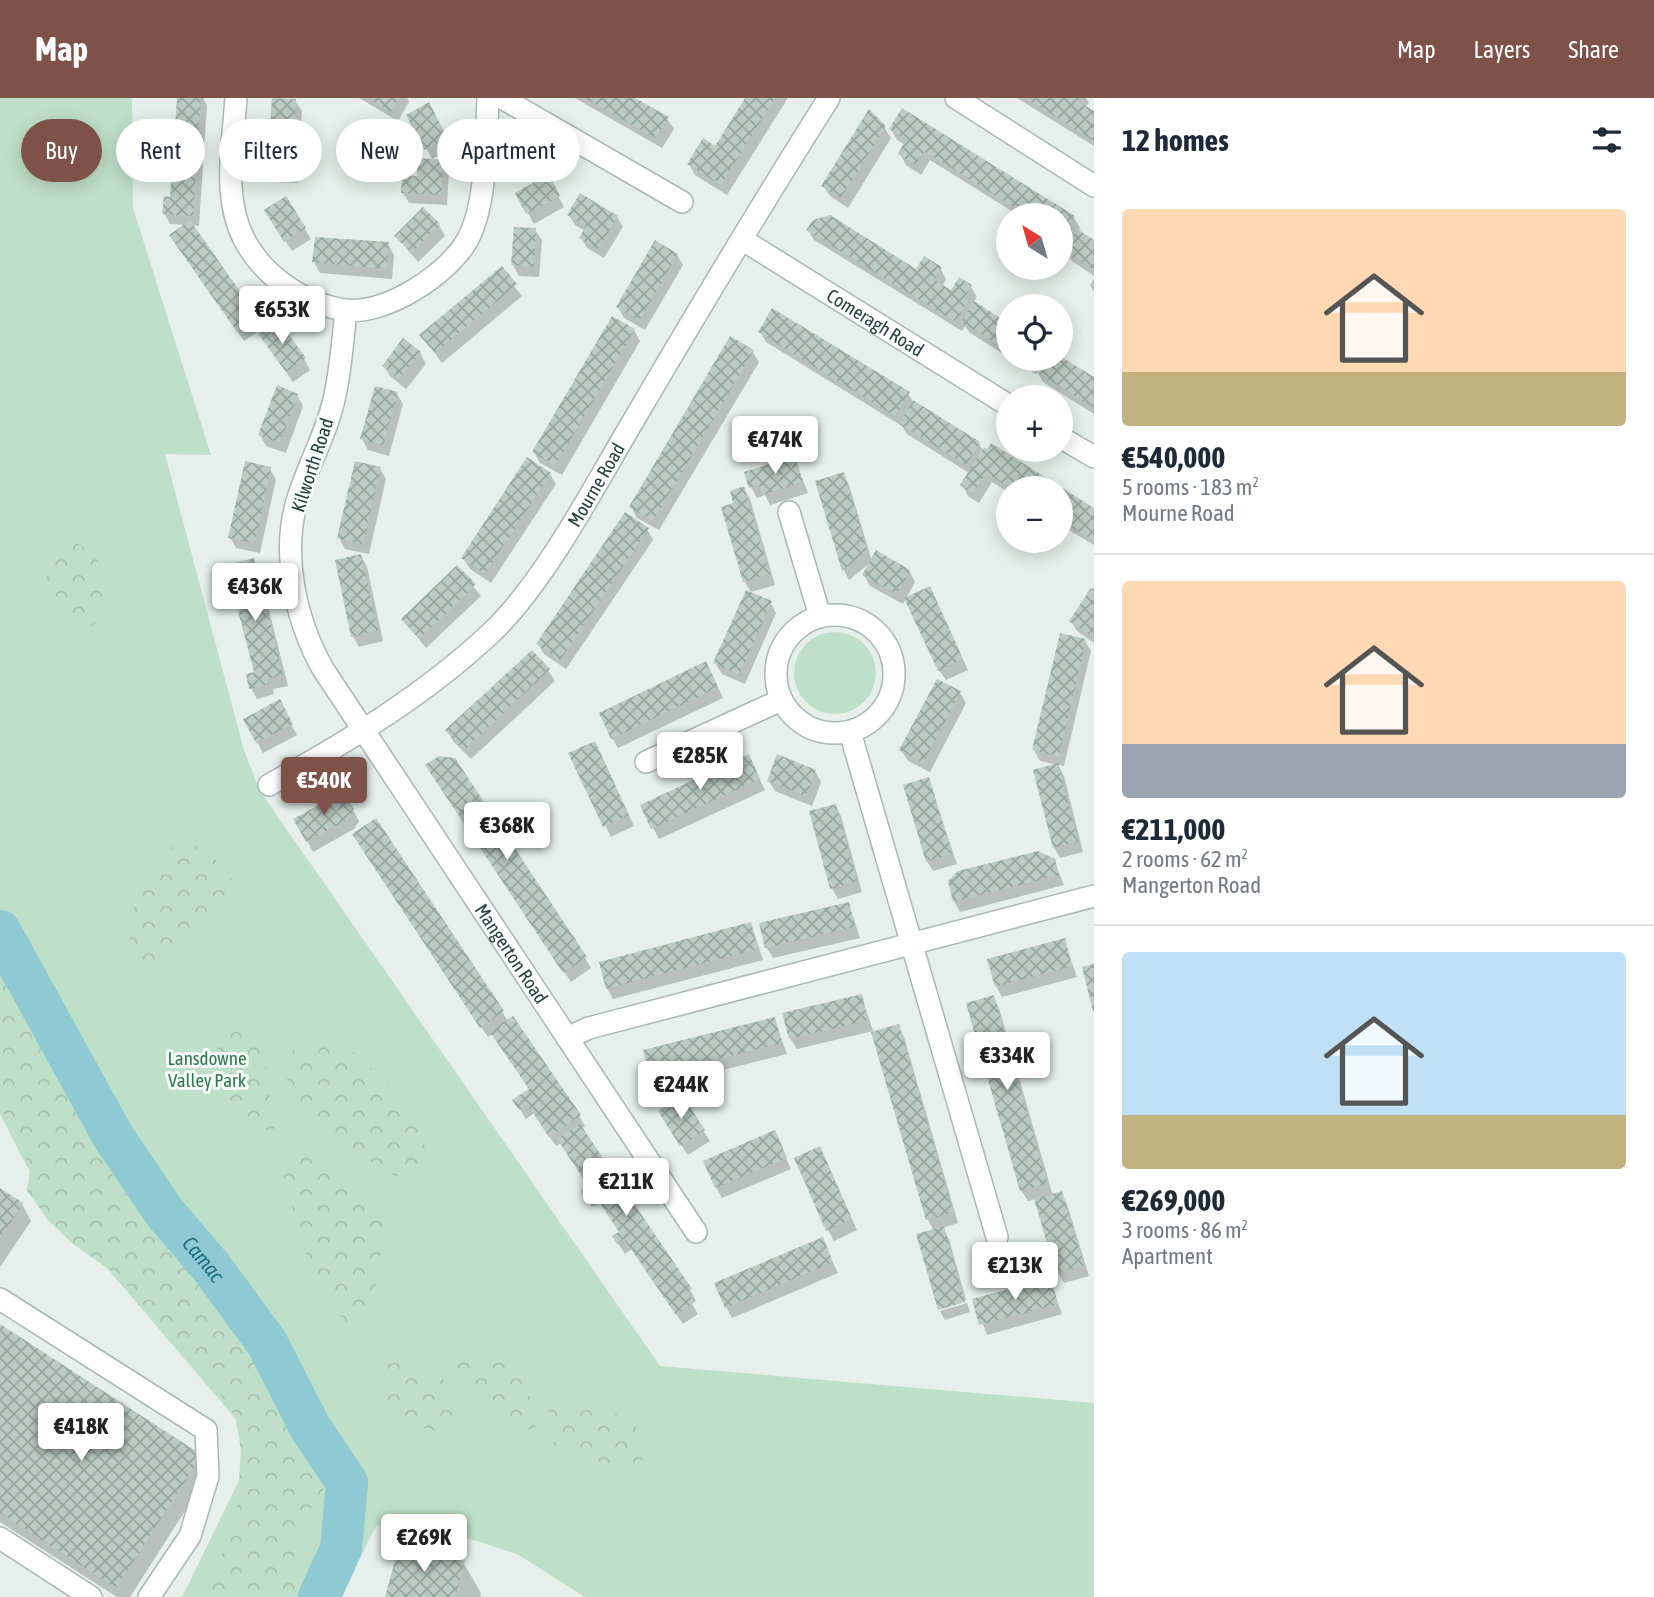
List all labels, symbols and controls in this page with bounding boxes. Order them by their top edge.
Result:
text: Map [35,30,88,68]
text: Map [1397,36,1436,63]
text: Layers [1474,36,1530,63]
text: Share [1568,36,1619,63]
chip: Buy [21,119,102,182]
chip: Rent [116,119,205,182]
chip: Filters [219,119,322,182]
chip: New [336,119,423,182]
chip: Apartment [437,119,580,182]
icon: filters [1588,121,1626,159]
text: 12 homes [1122,123,1229,157]
north arrow [996,203,1073,280]
map controls [996,203,1073,553]
icon: home [1311,255,1437,381]
street label: Comeragh Road [823,284,928,361]
pin: €653K [233,286,331,346]
button: locate [996,294,1073,371]
text: €653K [255,296,309,322]
button: + [996,385,1073,462]
street label: Kilworth Road [286,415,338,515]
pin: €474K [726,416,824,476]
text: €474K [748,426,802,452]
street label: Mourne Road [563,439,629,531]
text: €540,000 [1122,440,1225,474]
text: 5 rooms · 183 m² [1122,474,1259,500]
button: − [996,476,1073,553]
text: Mourne Road [1122,500,1235,526]
pin: €436K [206,564,304,623]
text: €436K [228,573,282,599]
icon: home [1311,627,1437,753]
pin: €285K [651,732,749,792]
text: €285K [673,742,727,768]
pin: €540K [275,758,373,817]
text: €540K [297,767,351,793]
pin: €368K [458,802,556,862]
text: €368K [480,812,534,838]
text: €211,000 [1122,812,1225,846]
text: 2 rooms · 62 m² [1122,846,1248,872]
text: Mangerton Road [1122,872,1261,898]
street label: Mangerton Road [471,900,552,1008]
icon: home [1311,998,1437,1124]
pin: €334K [958,1032,1056,1092]
text: €334K [980,1042,1034,1068]
park label: Lansdowne Valley Park [167,1047,247,1091]
pin: €244K [632,1062,730,1121]
text: €244K [654,1071,708,1097]
pin: €211K [577,1158,675,1218]
text: €211K [599,1168,653,1194]
text: €269,000 [1122,1183,1225,1217]
text: 3 rooms · 86 m² [1122,1217,1248,1243]
water label: Camac [178,1231,230,1287]
pin: €213K [966,1242,1064,1302]
text: Apartment [1122,1243,1213,1269]
text: €213K [988,1252,1042,1278]
pin: €418K [32,1404,130,1463]
text: €418K [54,1413,108,1439]
pin: €269K [375,1514,473,1574]
text: €269K [397,1524,451,1550]

